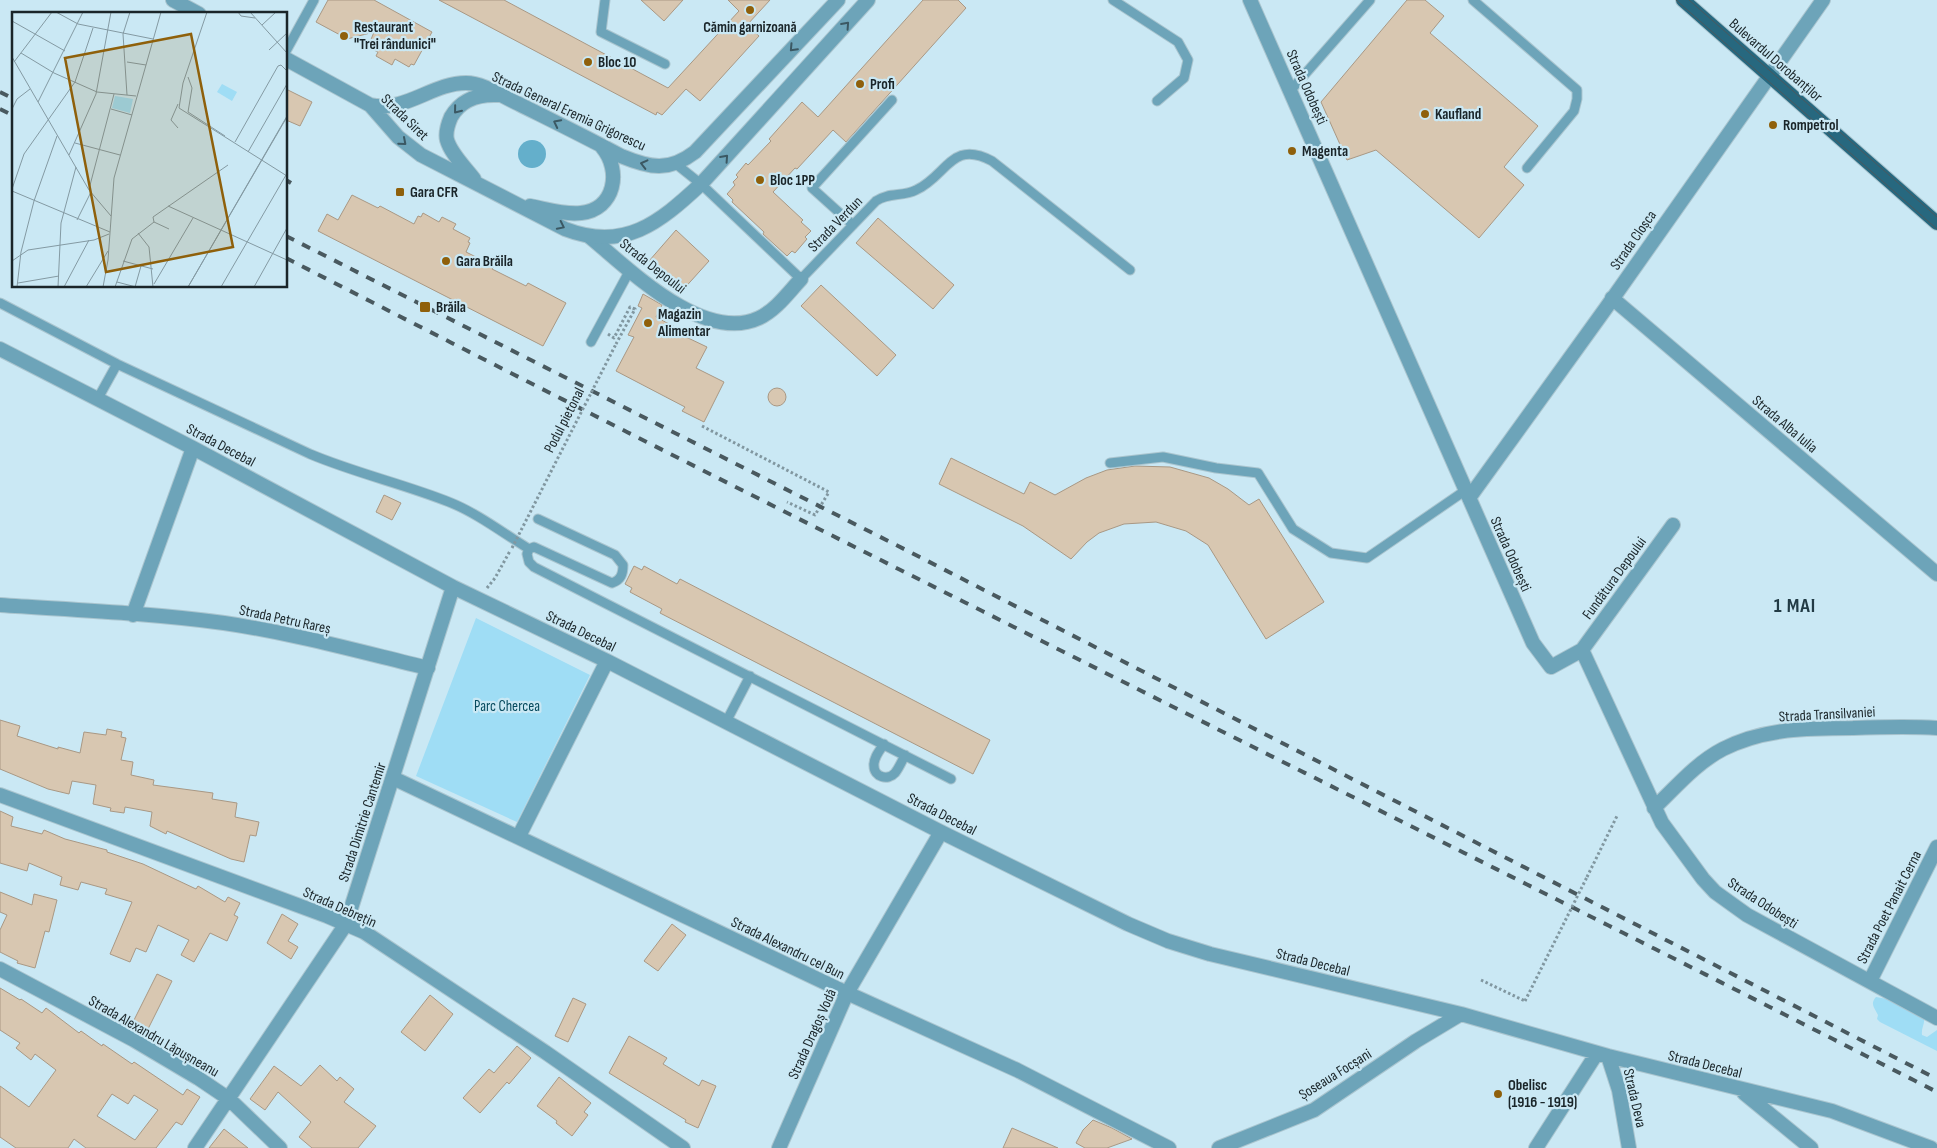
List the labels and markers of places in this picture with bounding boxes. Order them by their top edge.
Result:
marker: Cămin garnizoană [744,4,756,16]
place label: Restaurant "Trei rândunici" [354,18,436,54]
place label: Cămin garnizoană [703,18,797,37]
marker: Restaurant "Trei rândunici" [338,30,350,42]
place label: Bloc 10 [598,53,636,72]
marker: Bloc 10 [582,56,594,68]
place label: Profi [870,75,895,94]
marker: Profi [854,78,866,90]
place label: Kaufland [1435,105,1481,124]
marker: Kaufland [1419,108,1431,120]
place label: Rompetrol [1783,116,1839,135]
marker: Rompetrol [1767,119,1779,131]
place label: Magenta [1302,142,1348,161]
marker: Magenta [1286,145,1298,157]
place label: Bloc 1PP [770,171,815,190]
marker: Bloc 1PP [754,174,766,186]
place label: Gara CFR [410,183,459,202]
marker: Gara CFR [394,186,406,198]
place label: Gara Brăila [456,252,513,271]
marker: Gara Brăila [440,255,452,267]
place label: Brăila [436,298,466,317]
marker: Brăila [418,300,432,314]
place label: Magazin Alimentar [657,305,711,341]
marker: Magazin Alimentar [642,317,654,329]
place label: Obelisc (1916 - 1919) [1508,1076,1577,1112]
marker: Obelisc (1916 - 1919) [1492,1088,1504,1100]

